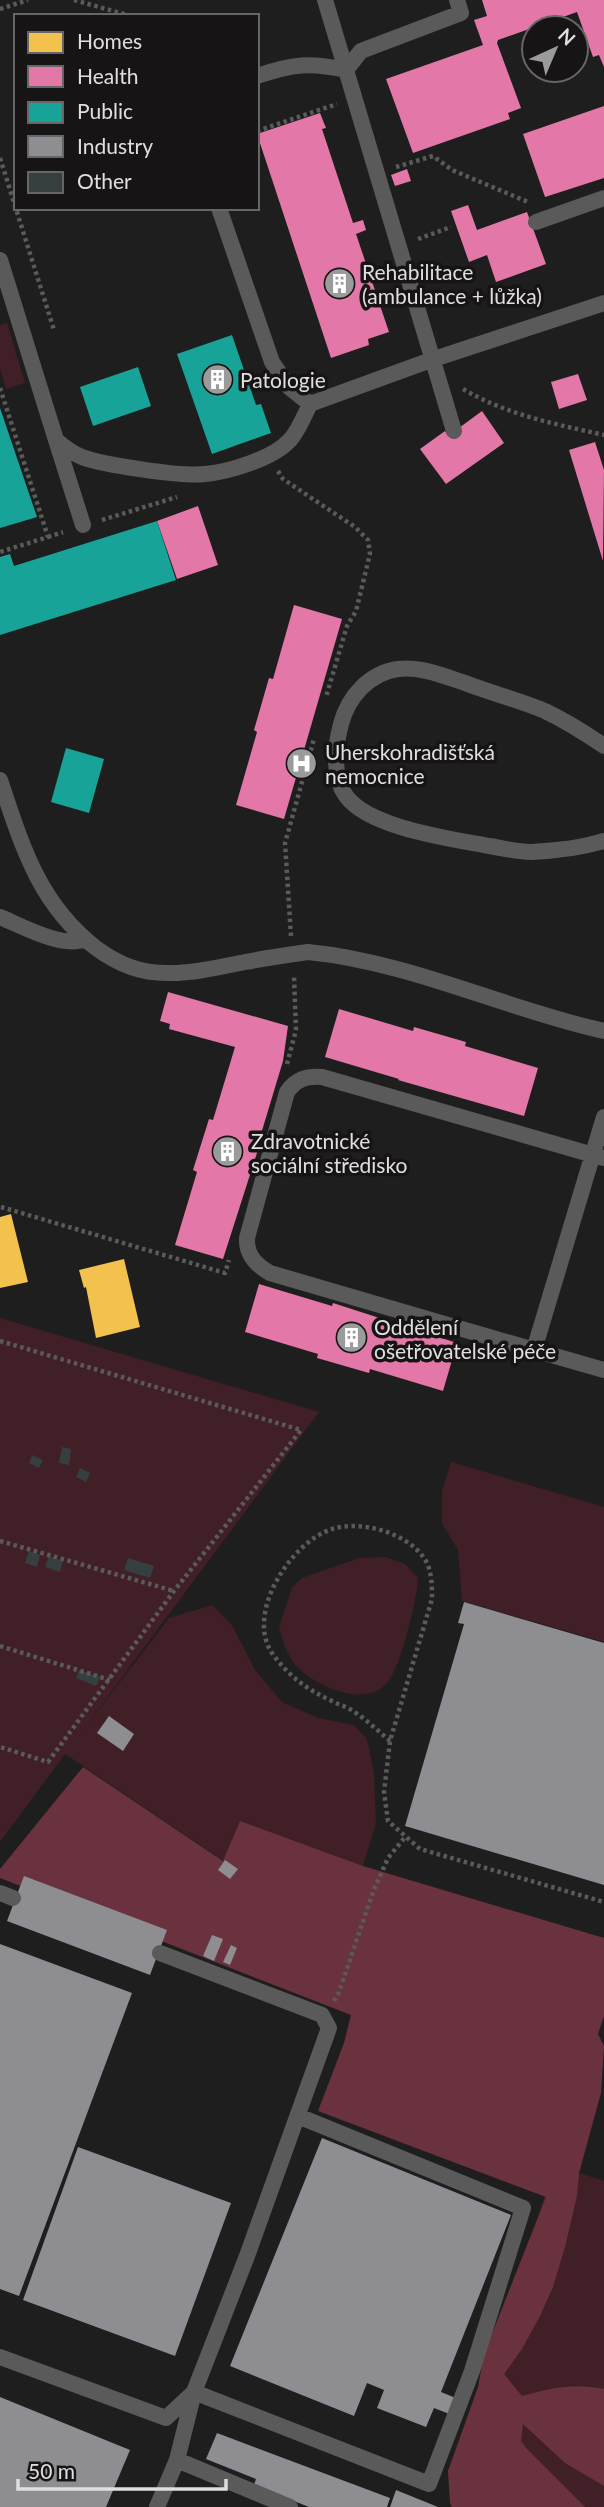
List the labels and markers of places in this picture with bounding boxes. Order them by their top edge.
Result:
place label: Rehabilitace (ambulance + lůžka) [362,259,542,308]
building icon: Rehabilitace (ambulance + lůžka) [322,266,356,300]
building icon: Patologie [200,362,234,396]
place label: Patologie [240,367,326,392]
place label: Uherskohradišťská nemocnice [325,739,495,788]
hospital icon: Uherskohradišťská nemocnice [285,746,319,780]
place label: Zdravotnické sociální středisko [251,1128,407,1177]
building icon: Zdravotnické sociální středisko [211,1135,245,1169]
place label: Oddělení ošetřovatelské péče [374,1314,556,1363]
building icon: Oddělení ošetřovatelské péče [334,1321,368,1355]

